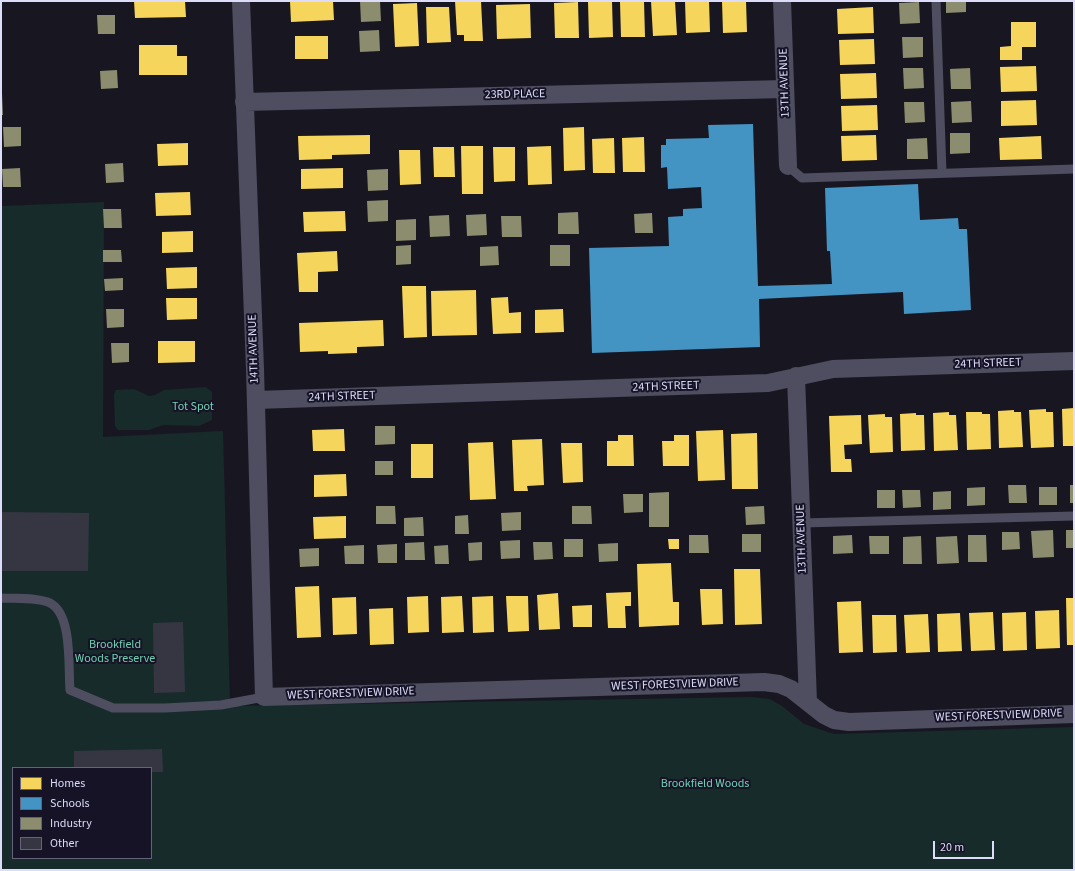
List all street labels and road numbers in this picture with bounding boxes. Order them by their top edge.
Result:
street label: 13TH AVENUE [777,48,793,118]
street label: 23RD PLACE [484,87,546,103]
street label: 14TH AVENUE [246,314,262,384]
street label: 24TH STREET [954,356,1022,372]
street label: 24TH STREET [632,379,700,395]
street label: 24TH STREET [308,389,376,405]
street label: 13TH AVENUE [794,504,810,574]
street label: WEST FORESTVIEW DRIVE [611,676,739,694]
street label: WEST FORESTVIEW DRIVE [287,685,415,703]
street label: WEST FORESTVIEW DRIVE [935,707,1063,725]

